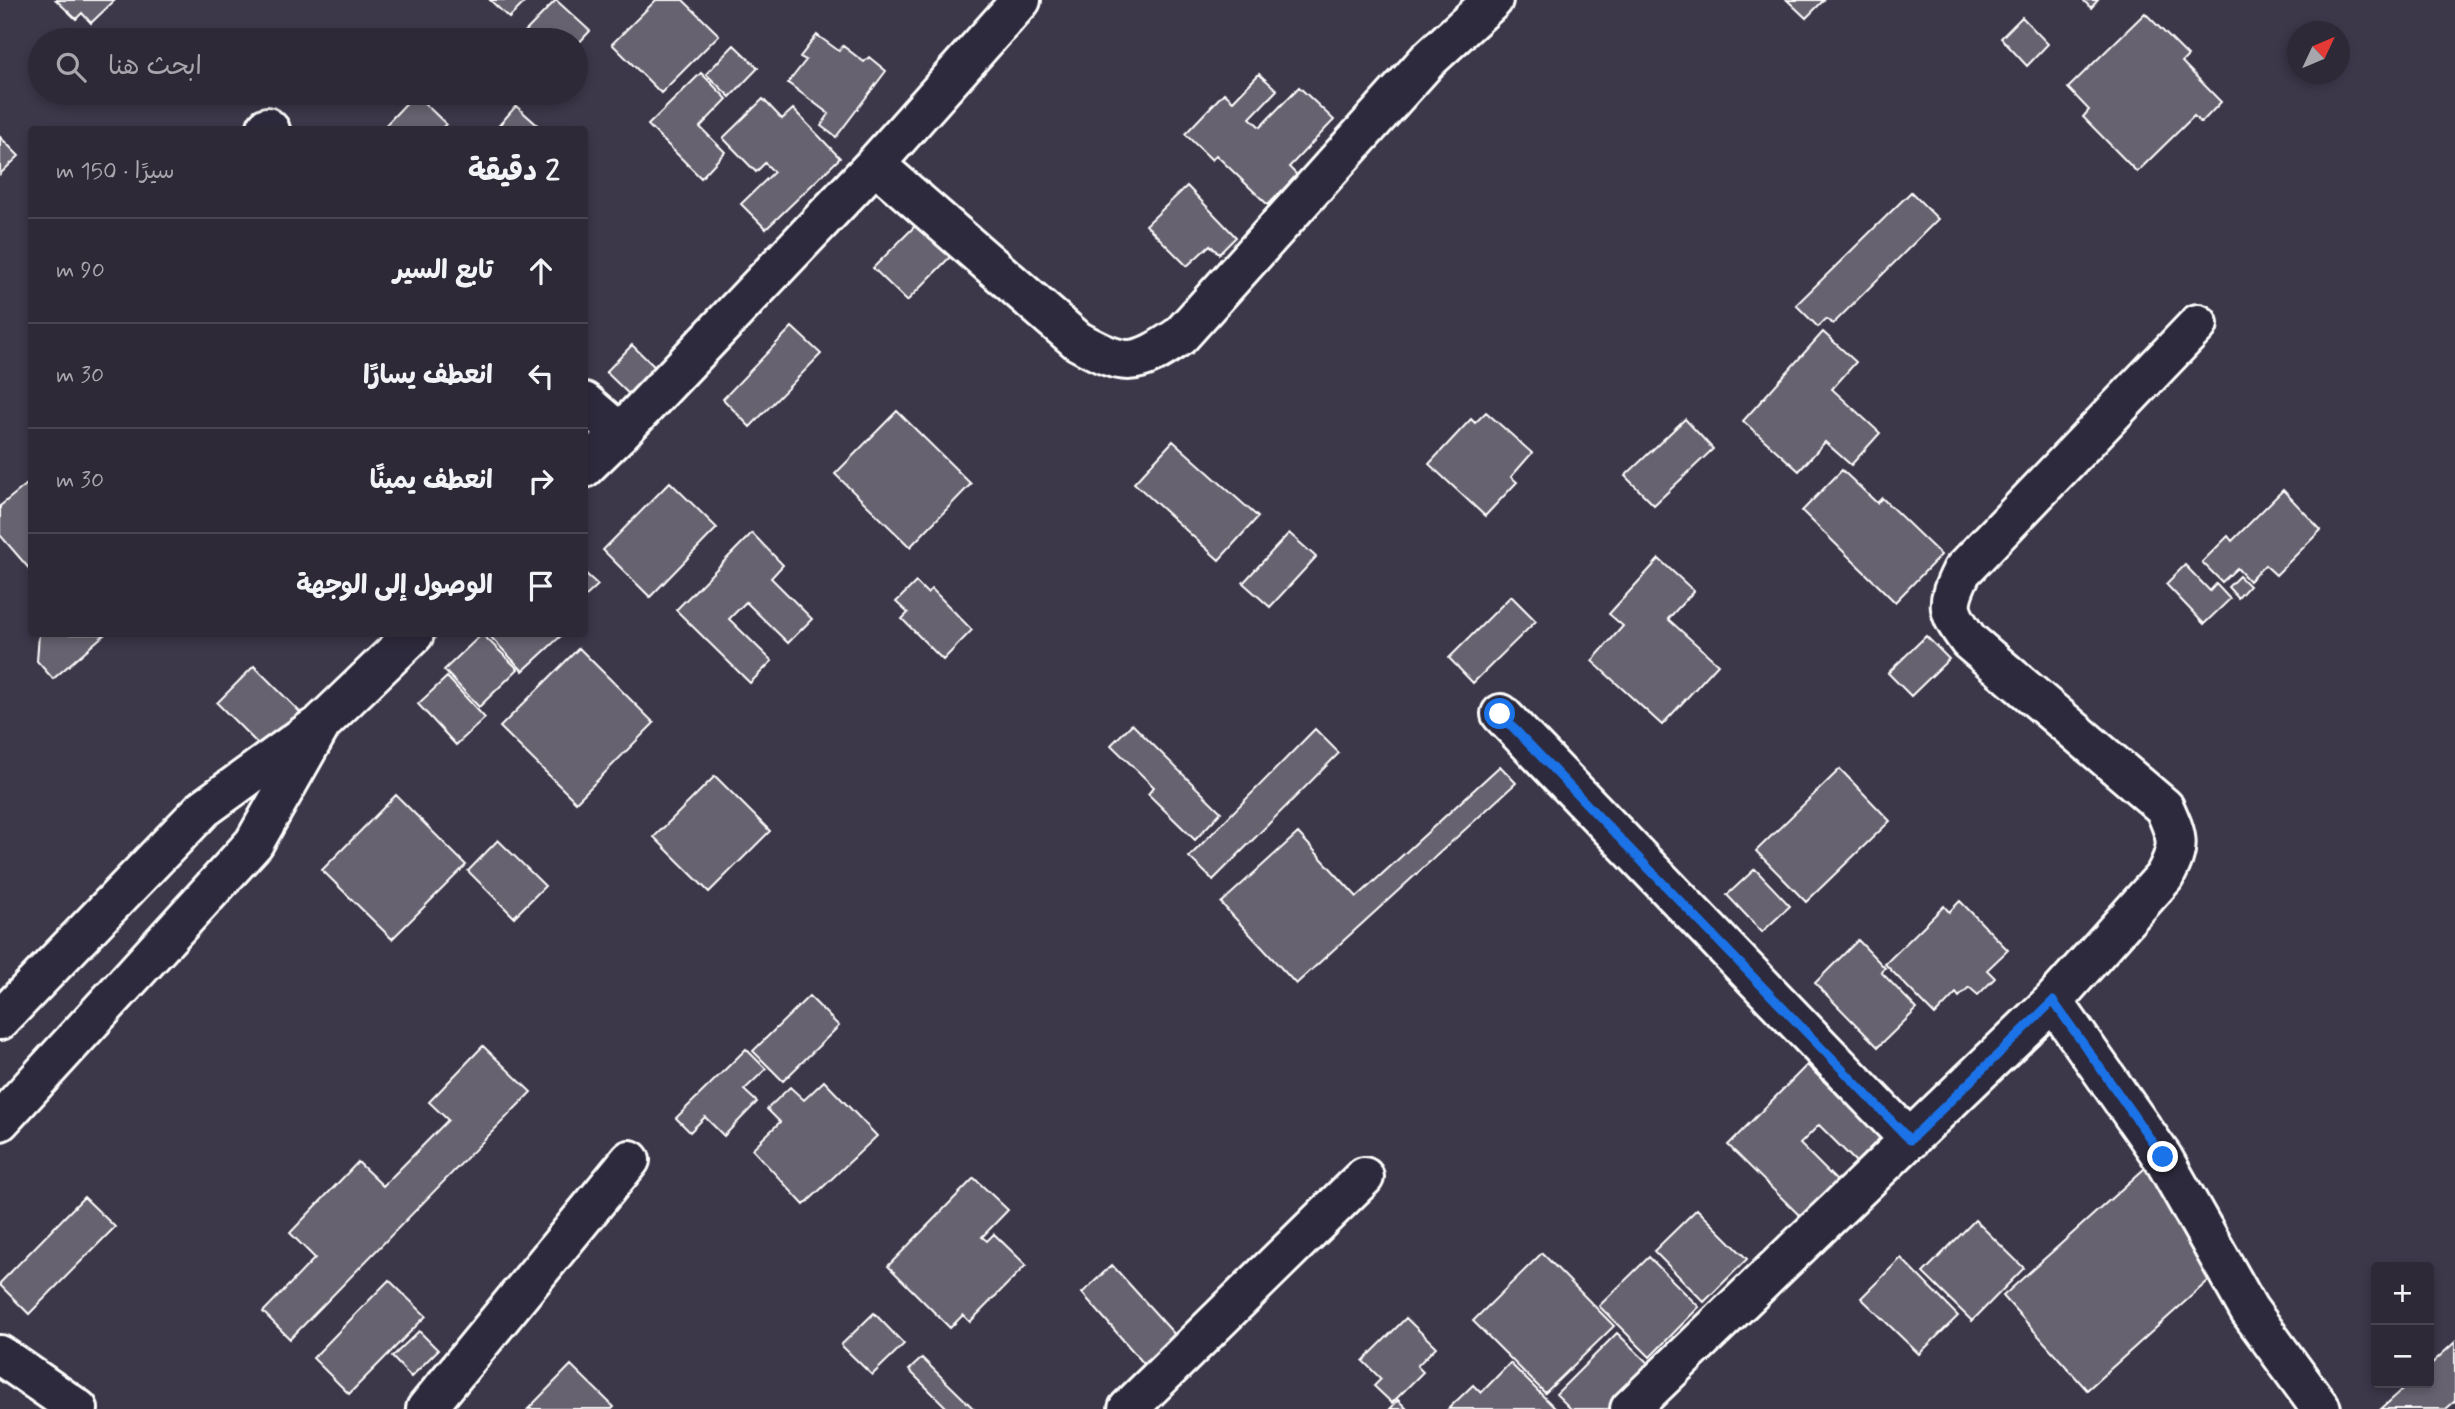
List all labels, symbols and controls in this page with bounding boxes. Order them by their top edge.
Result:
north arrow [2287,21,2350,84]
search box [28,28,588,105]
icon: search [52,48,90,86]
text: ابحث هنا [108,50,202,84]
text: 2 دقيقة [468,152,560,191]
text: سيرًا · 150 m [56,157,175,187]
icon: ahead [522,252,560,290]
text: تابع السير [393,254,493,288]
text: 90 m [56,256,105,286]
icon: left [522,357,560,395]
text: انعطف يسارًا [363,359,493,393]
text: 30 m [56,361,104,391]
icon: right [522,462,560,500]
text: انعطف يمينًا [370,464,493,498]
text: 30 m [56,466,104,496]
icon: arrive [522,567,560,605]
text: الوصول إلى الوجهة [296,569,493,603]
route start [1484,698,1515,729]
route end [2147,1141,2178,1172]
map controls [2371,1262,2434,1388]
button: + [2371,1262,2434,1325]
button: − [2371,1325,2434,1388]

